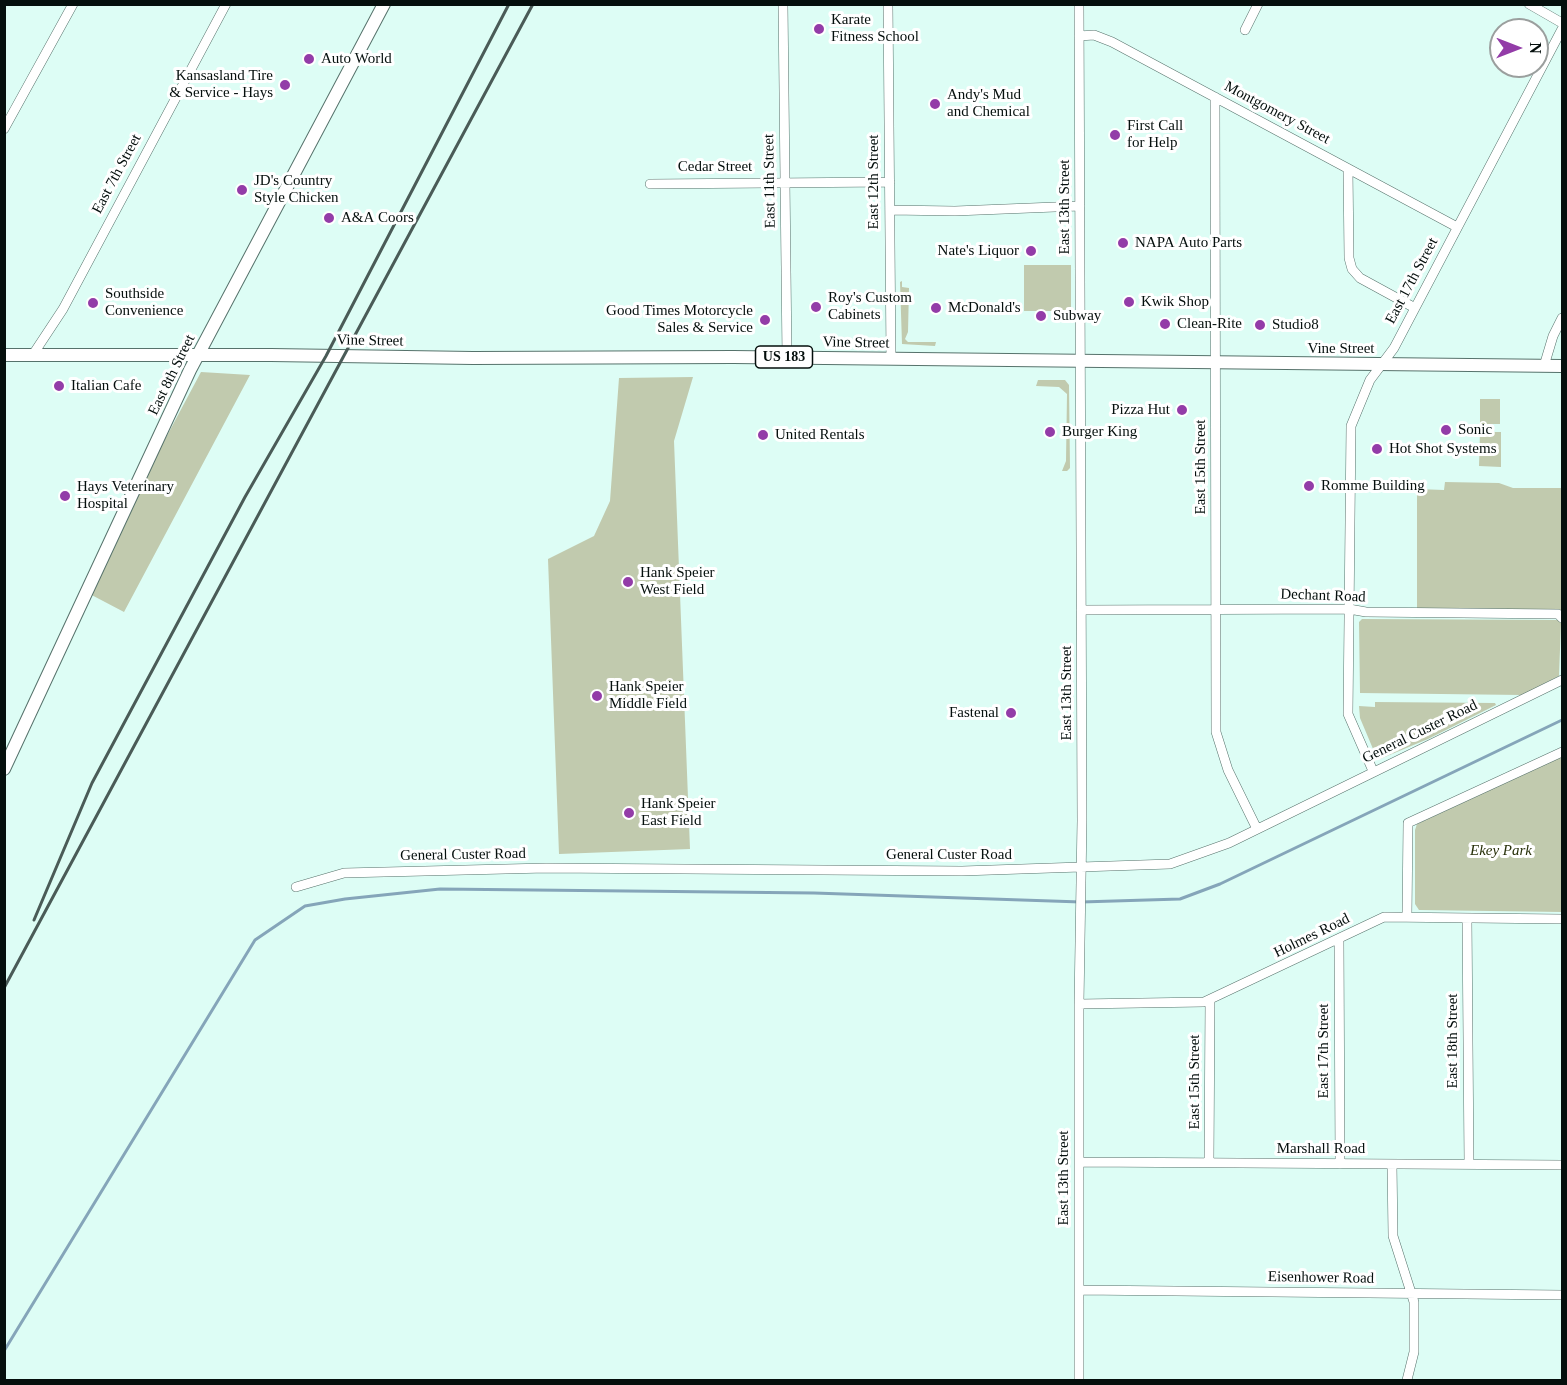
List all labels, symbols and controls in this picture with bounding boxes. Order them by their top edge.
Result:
place label: Karate Fitness School [831,11,919,46]
north arrow [1489,18,1549,78]
marker: Karate Fitness School [812,22,826,36]
text: N [1527,42,1544,54]
place label: Auto World [321,50,392,68]
marker: Auto World [302,52,316,66]
place label: Kansasland Tire & Service - Hays [169,67,273,102]
marker: Kansasland Tire & Service - Hays [278,78,292,92]
street label: Montgomery Street [1221,78,1333,148]
place label: Andy's Mud and Chemical [947,86,1030,121]
marker: Andy's Mud and Chemical [928,97,942,111]
place label: First Call for Help [1127,117,1183,152]
marker: First Call for Help [1108,128,1122,142]
street label: East 7th Street [89,131,145,217]
street label: East 11th Street [760,134,780,228]
street label: East 12th Street [865,135,883,229]
street label: Cedar Street [678,158,752,176]
street label: East 13th Street [1056,160,1074,254]
place label: JD's Country Style Chicken [254,172,339,207]
marker: JD's Country Style Chicken [235,183,249,197]
place label: A&A Coors [341,209,414,227]
marker: A&A Coors [322,211,336,225]
place label: NAPA Auto Parts [1135,234,1242,252]
street label: East 17th Street [1382,235,1442,327]
marker: NAPA Auto Parts [1116,236,1130,250]
place label: Nate's Liquor [938,242,1019,260]
marker: Nate's Liquor [1024,244,1038,258]
place label: Southside Convenience [105,285,183,320]
place label: Roy's Custom Cabinets [828,289,912,324]
place label: Kwik Shop [1141,293,1209,311]
marker: Kwik Shop [1122,295,1136,309]
marker: Southside Convenience [86,296,100,310]
place label: McDonald's [948,299,1021,317]
marker: Roy's Custom Cabinets [809,300,823,314]
marker: McDonald's [929,301,943,315]
place label: Good Times Motorcycle Sales & Service [606,302,753,337]
place label: Subway [1053,307,1101,325]
marker: Subway [1034,309,1048,323]
marker: Good Times Motorcycle Sales & Service [758,313,772,327]
place label: Clean-Rite [1177,315,1242,333]
place label: Studio8 [1272,316,1319,334]
marker: Clean-Rite [1158,317,1172,331]
marker: Studio8 [1253,318,1267,332]
street label: Vine Street [336,331,404,351]
street label: East 8th Street [145,332,199,418]
street label: Vine Street [822,333,890,353]
street label: Vine Street [1308,340,1374,358]
road number: US 183 [756,346,812,368]
place label: Italian Cafe [71,377,141,395]
marker: Italian Cafe [52,379,66,393]
place label: Pizza Hut [1111,401,1170,419]
marker: Pizza Hut [1175,403,1189,417]
street label: East 15th Street [1192,420,1210,514]
place label: Sonic [1458,421,1492,439]
place label: Burger King [1062,423,1137,441]
marker: Sonic [1439,423,1453,437]
marker: Burger King [1043,425,1057,439]
place label: United Rentals [775,426,865,444]
marker: United Rentals [756,428,770,442]
place label: Hot Shot Systems [1389,440,1497,458]
marker: Hot Shot Systems [1370,442,1384,456]
place label: Romme Building [1321,477,1425,495]
place label: Hays Veterinary Hospital [77,478,174,513]
marker: Romme Building [1302,479,1316,493]
marker: Hays Veterinary Hospital [58,489,72,503]
place label: Hank Speier West Field [640,564,715,599]
marker: Hank Speier West Field [621,575,635,589]
street label: Dechant Road [1280,586,1366,606]
street label: East 13th Street [1058,646,1076,740]
place label: Hank Speier Middle Field [609,678,687,713]
marker: Hank Speier Middle Field [590,689,604,703]
street label: General Custer Road [1360,696,1480,768]
place label: Fastenal [949,704,999,722]
marker: Fastenal [1004,706,1018,720]
place label: Hank Speier East Field [641,795,716,830]
marker: Hank Speier East Field [622,806,636,820]
park label: Ekey Park [1470,842,1532,860]
street label: General Custer Road [400,845,526,865]
street label: General Custer Road [886,846,1012,864]
street label: Holmes Road [1271,910,1353,962]
street label: East 18th Street [1444,994,1462,1088]
street label: East 17th Street [1315,1004,1333,1098]
street label: East 15th Street [1186,1035,1204,1129]
street label: East 13th Street [1055,1131,1073,1225]
street label: Marshall Road [1277,1140,1365,1158]
street label: Eisenhower Road [1268,1268,1374,1288]

